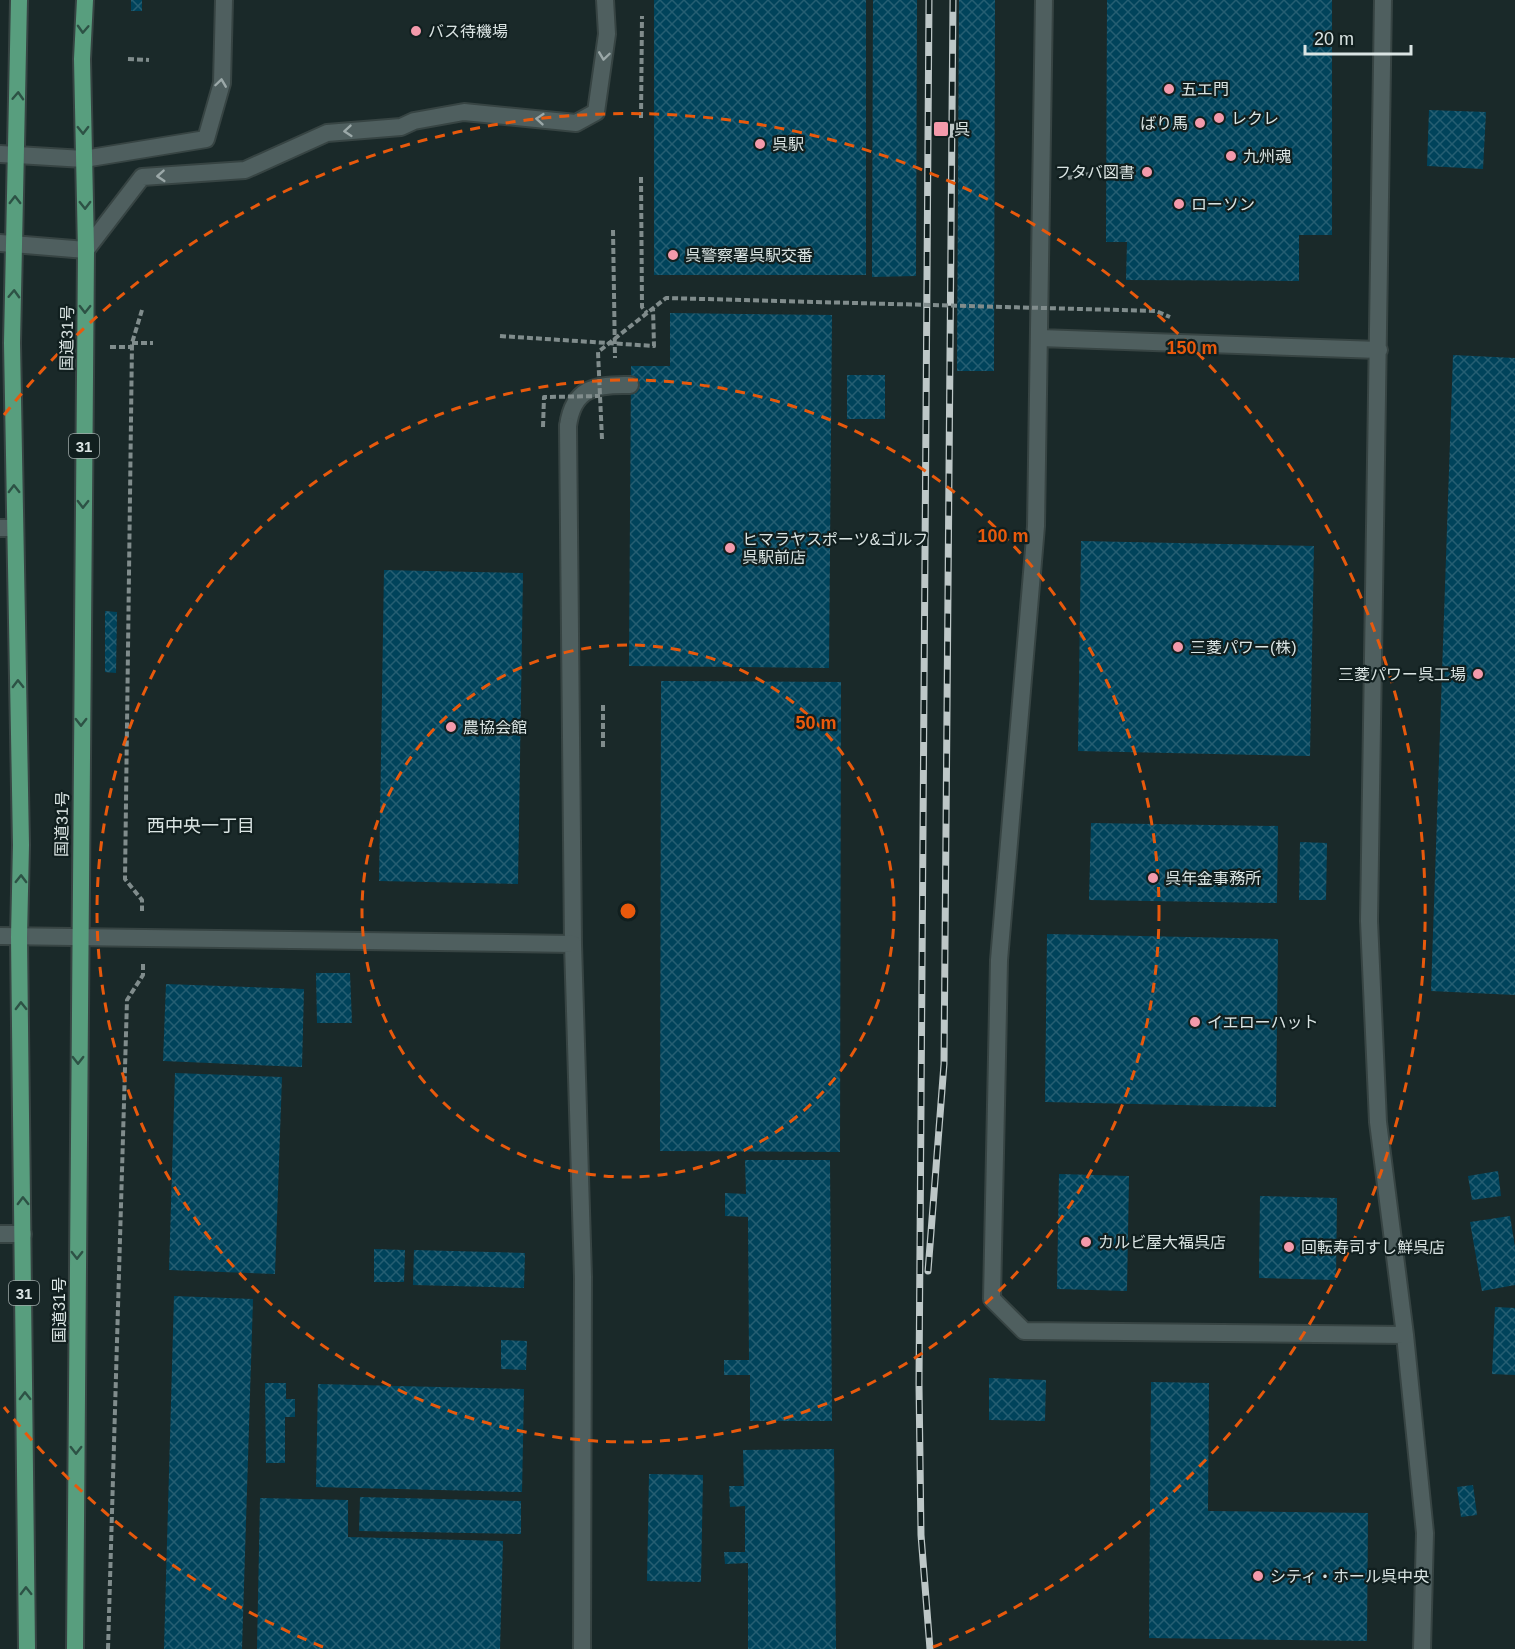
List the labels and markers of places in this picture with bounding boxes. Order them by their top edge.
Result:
place label: バス待機場 [428,23,508,40]
marker: バス待機場 [409,24,423,38]
place label: 五エ門 [1181,81,1229,98]
marker: 五エ門 [1162,82,1176,96]
place label: レクレ [1231,110,1279,127]
marker: レクレ [1212,111,1226,125]
place label: ばり馬 [1140,115,1188,132]
marker: ばり馬 [1193,116,1207,130]
marker: 呉 [932,120,950,138]
place label: 呉 [954,121,970,138]
place label: 呉駅 [772,136,804,153]
marker: 呉駅 [753,137,767,151]
place label: 九州魂 [1243,148,1291,165]
marker: 九州魂 [1224,149,1238,163]
place label: フタバ図書 [1055,164,1135,181]
marker: フタバ図書 [1140,165,1154,179]
place label: ローソン [1191,196,1255,213]
marker: ローソン [1172,197,1186,211]
place label: 呉警察署呉駅交番 [685,247,813,264]
marker: 呉警察署呉駅交番 [666,248,680,262]
place label: ヒマラヤスポーツ&ゴルフ 呉駅前店 [742,531,928,566]
marker: ヒマラヤスポーツ&ゴルフ 呉駅前店 [723,541,737,555]
place label: 三菱パワー(株) [1190,639,1297,656]
marker: 三菱パワー(株) [1171,640,1185,654]
place label: 三菱パワー呉工場 [1338,666,1466,683]
marker: 三菱パワー呉工場 [1471,667,1485,681]
place label: 農協会館 [463,719,527,736]
marker: 農協会館 [444,720,458,734]
place label: 呉年金事務所 [1165,870,1261,887]
marker: 呉年金事務所 [1146,871,1160,885]
centre of rings [618,901,638,921]
place label: イエローハット [1207,1014,1319,1031]
marker: イエローハット [1188,1015,1202,1029]
place label: カルビ屋大福呉店 [1098,1234,1226,1251]
marker: カルビ屋大福呉店 [1079,1235,1093,1249]
place label: 回転寿司すし鮮呉店 [1301,1239,1445,1256]
marker: 回転寿司すし鮮呉店 [1282,1240,1296,1254]
place label: シティ・ホール呉中央 [1270,1568,1429,1585]
marker: シティ・ホール呉中央 [1251,1569,1265,1583]

